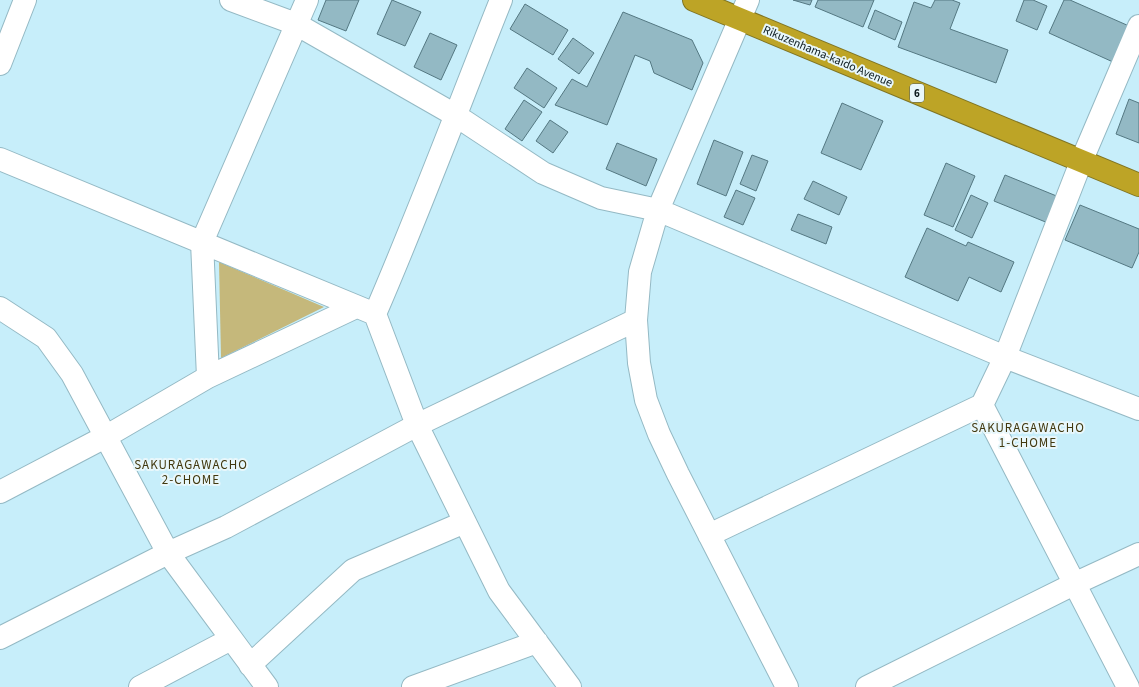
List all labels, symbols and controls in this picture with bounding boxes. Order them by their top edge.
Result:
street label: Rikuzenhama-kaido Avenue [760,21,895,92]
road number: 6 [910,84,924,102]
district label: SAKURAGAWACHO 1-CHOME [971,419,1085,452]
district label: SAKURAGAWACHO 2-CHOME [134,456,248,489]

